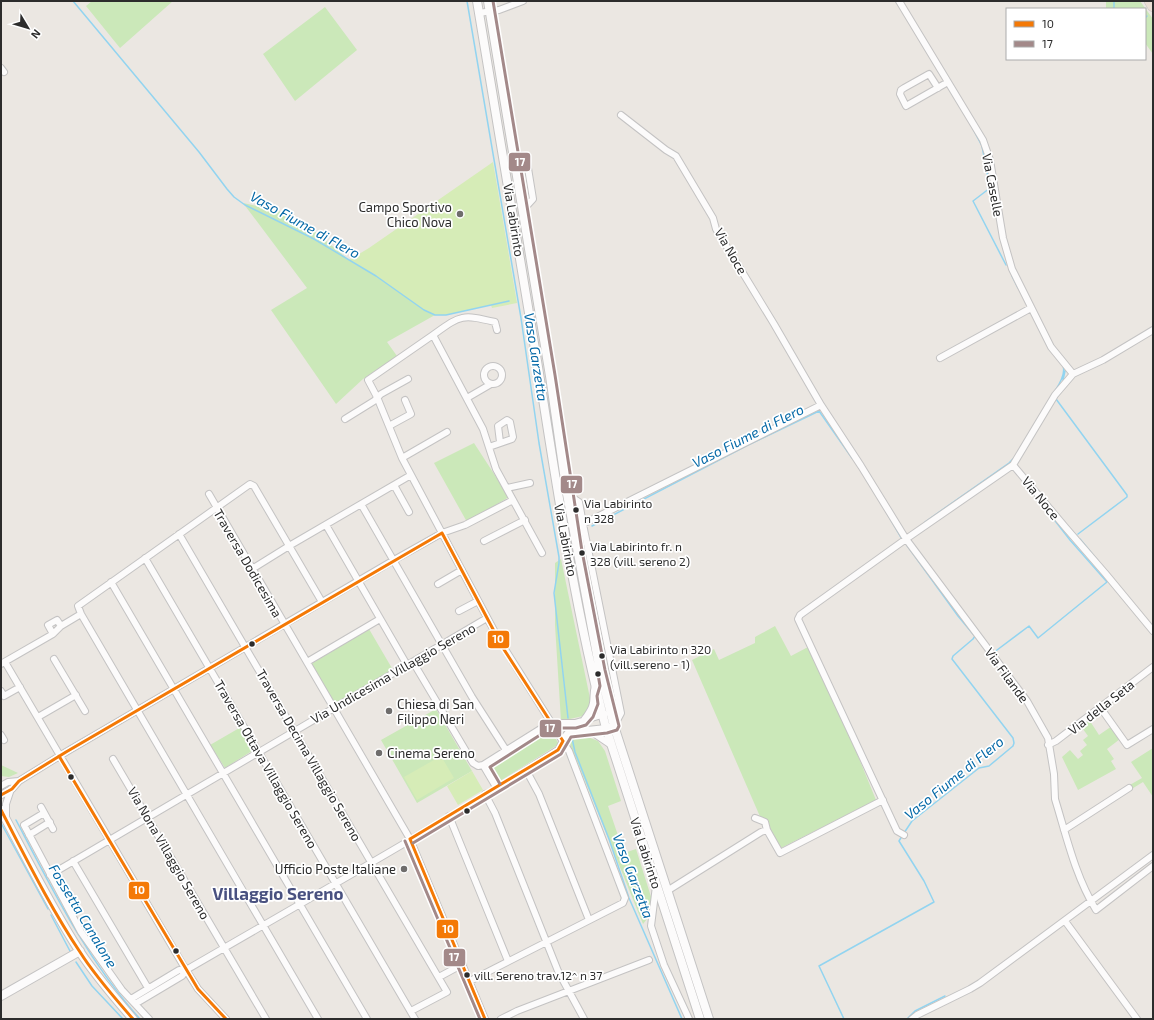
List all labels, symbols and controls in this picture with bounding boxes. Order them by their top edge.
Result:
north arrow [8,8,48,48]
legend [1006,8,1146,60]
text: 10 [1042,16,1054,30]
text: N [29,27,44,42]
text: 17 [1042,36,1053,50]
line badge: 17 [508,152,531,172]
street label: Via Caselle [979,152,1007,218]
text: 17 [515,155,525,168]
street label: Via Labirinto [500,182,528,258]
water label: Vaso Fiume di Flero [247,187,363,262]
place label: Campo Sportivo Chico Nova [358,199,452,230]
marker: Campo Sportivo Chico Nova [455,209,465,219]
street label: Via Noce [711,225,751,277]
water label: Vaso Garzetta [521,311,552,402]
water label: Vaso Fiume di Flero [689,400,806,471]
street label: Via Noce [1019,473,1063,523]
line badge: 17 [560,475,583,494]
text: 17 [567,477,577,490]
place label: Via Labirinto n 328 [584,496,652,525]
street label: Via Labirinto [551,502,581,578]
marker: Via Labirinto n 328 [571,505,581,515]
street label: Traversa Dodicesima [210,506,286,620]
place label: Via Labirinto fr. n 328 (vill. sereno 2) [590,539,690,568]
marker: Via Labirinto fr. n 328 (vill. sereno 2) [577,548,587,558]
street label: Via Undicesima Villaggio Sereno [308,619,478,727]
line badge: 10 [487,630,510,649]
text: 10 [492,632,504,645]
unlabelled marker [247,639,257,649]
place label: Via Labirinto n 320 (vill.sereno - 1) [610,642,711,671]
street label: Via Filande [982,644,1032,706]
marker: Via Labirinto n 320 (vill.sereno - 1) [597,651,607,661]
street label: Traversa Decima Villaggio Sereno [253,666,365,844]
unlabelled marker [593,669,603,679]
street label: Via della Seta [1065,676,1137,738]
street label: Traversa Ottava Villaggio Sereno [211,677,321,851]
place label: Chiesa di San Filippo Neri [397,696,474,727]
marker: Chiesa di San Filippo Neri [384,706,394,716]
line badge: 17 [539,719,562,738]
text: 17 [545,721,555,734]
water label: Vaso Fiume di Flero [901,732,1007,823]
place label: Cinema Sereno [387,745,475,761]
marker: Cinema Sereno [374,748,384,758]
unlabelled marker [66,772,76,782]
street label: Via Nona Villaggio Sereno [125,784,213,922]
unlabelled marker [462,806,472,816]
street label: Via Labirinto [627,815,665,891]
water label: Vaso Garzetta [609,831,657,921]
water label: Fossetta Canalone [46,861,121,971]
place label: Ufficio Poste Italiane [275,861,396,877]
marker: Ufficio Poste Italiane [399,864,409,874]
line badge: 10 [128,881,150,900]
text: 10 [133,883,145,896]
district label: Villaggio Sereno [212,883,344,903]
line badge: 10 [436,919,459,939]
text: 10 [442,922,454,935]
unlabelled marker [171,946,181,956]
line badge: 17 [443,948,466,967]
text: 17 [449,950,459,963]
place label: vill. Sereno trav.12^ n 37 [474,968,602,982]
marker: vill. Sereno trav.12^ n 37 [462,970,472,980]

